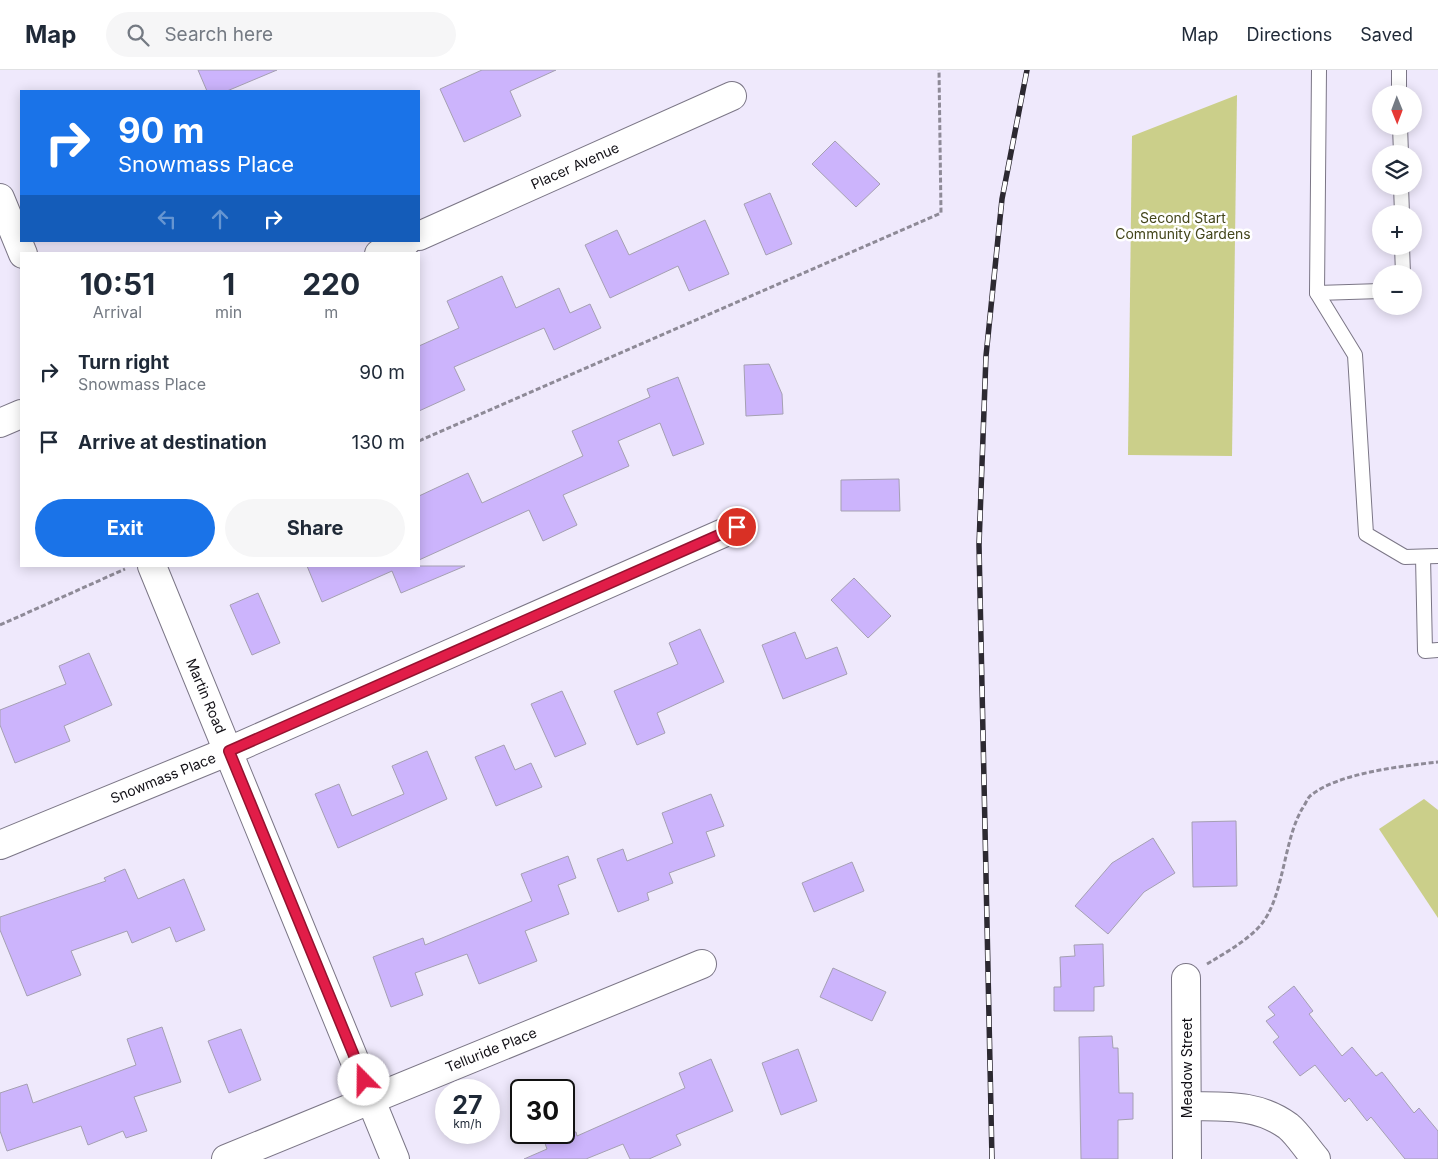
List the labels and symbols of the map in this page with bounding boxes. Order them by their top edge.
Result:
north arrow [1372,85,1422,135]
street label: Placer Avenue [528,139,622,193]
park label: Second Start Community Gardens [1115,209,1251,242]
pin [716,506,758,548]
street label: Martin Road [183,656,230,736]
street label: Snowmass Place [108,749,218,806]
street label: Meadow Street [1178,1017,1195,1118]
street label: Telluride Place [443,1023,539,1076]
position arrow [337,1053,389,1105]
speed limit sign: 30 [510,1079,575,1144]

